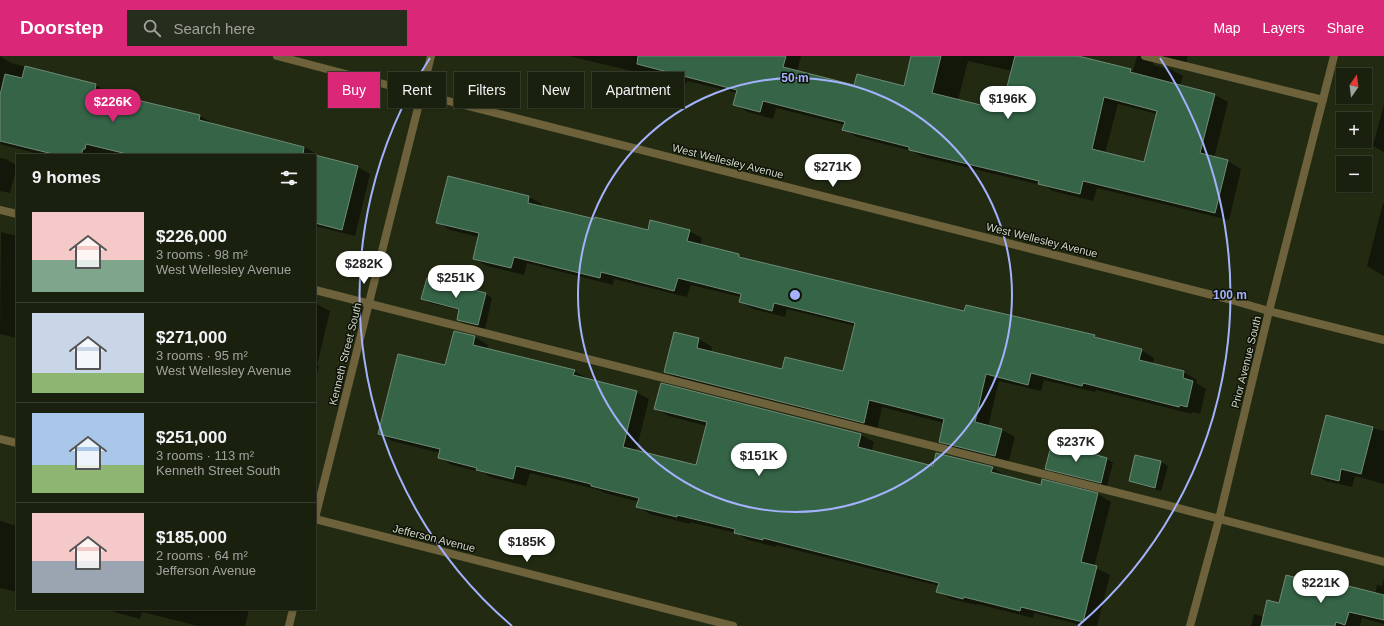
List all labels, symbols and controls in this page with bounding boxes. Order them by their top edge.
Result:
search box [127,10,407,46]
text: Doorstep [20,17,103,38]
icon: search [141,17,163,39]
text: Search here [173,20,255,37]
text: Map [1213,20,1241,36]
text: Layers [1263,20,1305,36]
text: Share [1327,20,1364,36]
north arrow [1336,68,1372,104]
map controls [1336,68,1372,192]
text: 50 m [781,71,809,85]
chip: Buy [328,72,380,108]
chip: Rent [388,72,446,108]
chip: Filters [454,72,520,108]
chip: New [528,72,584,108]
chip: Apartment [592,72,684,108]
pin: $196K [980,86,1036,120]
pin: $226K [85,89,141,123]
text: $196K [989,91,1027,106]
text: $226K [94,94,132,109]
button: + [1336,112,1372,148]
street label: West Wellesley Avenue [671,141,785,181]
pin: $271K [805,154,861,188]
button: − [1336,156,1372,192]
text: $271K [814,159,852,174]
icon: filters [278,167,300,189]
text: 9 homes [32,168,101,187]
street label: West Wellesley Avenue [985,220,1099,260]
text: $226,000 [156,227,227,246]
icon: home [64,228,112,276]
text: 3 rooms · 98 m² [156,247,248,262]
pin: $282K [336,251,392,285]
text: $282K [345,256,383,271]
text: West Wellesley Avenue [156,262,291,277]
pin: $251K [428,265,484,299]
text: $251K [437,270,475,285]
centre of rings [788,288,802,302]
text: 100 m [1213,288,1247,302]
street label: Kenneth Street South [326,302,364,406]
street label: Prior Avenue South [1229,315,1263,409]
text: $271,000 [156,328,227,347]
icon: home [64,329,112,377]
text: 3 rooms · 95 m² [156,348,248,363]
text: West Wellesley Avenue [156,363,291,378]
text: $251,000 [156,428,227,447]
icon: home [64,429,112,477]
pin: $237K [1048,429,1104,463]
text: $237K [1057,434,1095,449]
pin: $151K [731,443,787,477]
text: 3 rooms · 113 m² [156,448,254,463]
text: $151K [740,448,778,463]
text: Kenneth Street South [156,463,280,478]
street label: Jefferson Avenue [392,522,476,554]
text: $185,000 [156,528,227,547]
icon: home [64,529,112,577]
pin: $185K [499,529,555,563]
text: $185K [508,534,546,549]
text: 2 rooms · 64 m² [156,548,248,563]
text: Jefferson Avenue [156,563,256,578]
pin: $221K [1293,570,1349,604]
text: $221K [1302,575,1340,590]

